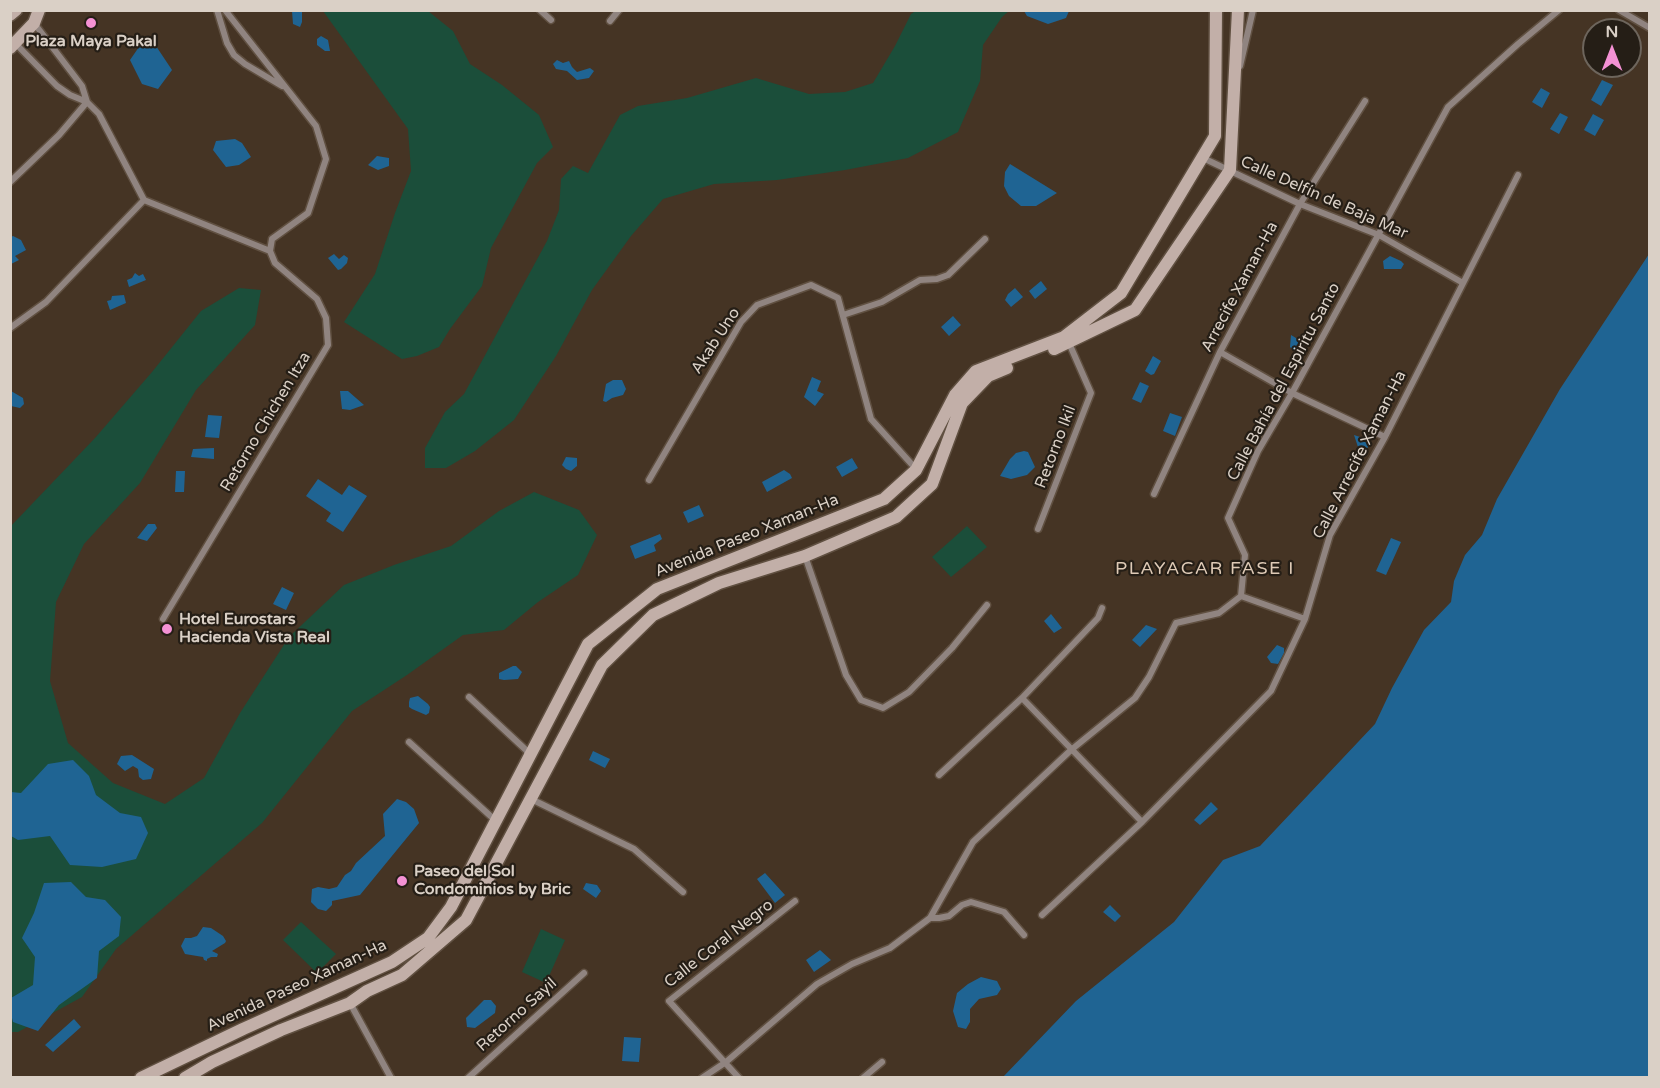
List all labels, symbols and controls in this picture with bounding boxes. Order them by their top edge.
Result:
marker: Plaza Maya Pakal [84,16,98,30]
north arrow [1582,18,1642,78]
text: N [1606,22,1618,42]
place label: Plaza Maya Pakal [25,32,157,52]
street label: Calle Delfín de Baja Mar [1237,152,1411,244]
street label: Arrecife Xaman-Ha [1198,219,1282,355]
street label: Calle Bahía del Espiritu Santo [1223,280,1345,484]
street label: Akab Uno [688,304,744,378]
street label: Retorno Chichen Itza [217,349,315,495]
street label: Calle Arrecife Xaman-Ha [1309,368,1411,542]
street label: Retorno Ikil [1031,403,1081,491]
street label: Avenida Paseo Xaman-Ha [652,490,842,582]
district label: PLAYACAR FASE I [1115,558,1295,580]
place label: Hotel Eurostars Hacienda Vista Real [179,610,330,648]
marker: Hotel Eurostars Hacienda Vista Real [160,622,174,636]
place label: Paseo del Sol Condominios by Bric [414,862,570,900]
marker: Paseo del Sol Condominios by Bric [395,874,409,888]
street label: Calle Coral Negro [661,896,777,992]
street label: Avenida Paseo Xaman-Ha [204,936,390,1036]
street label: Retorno Sayil [473,974,561,1056]

